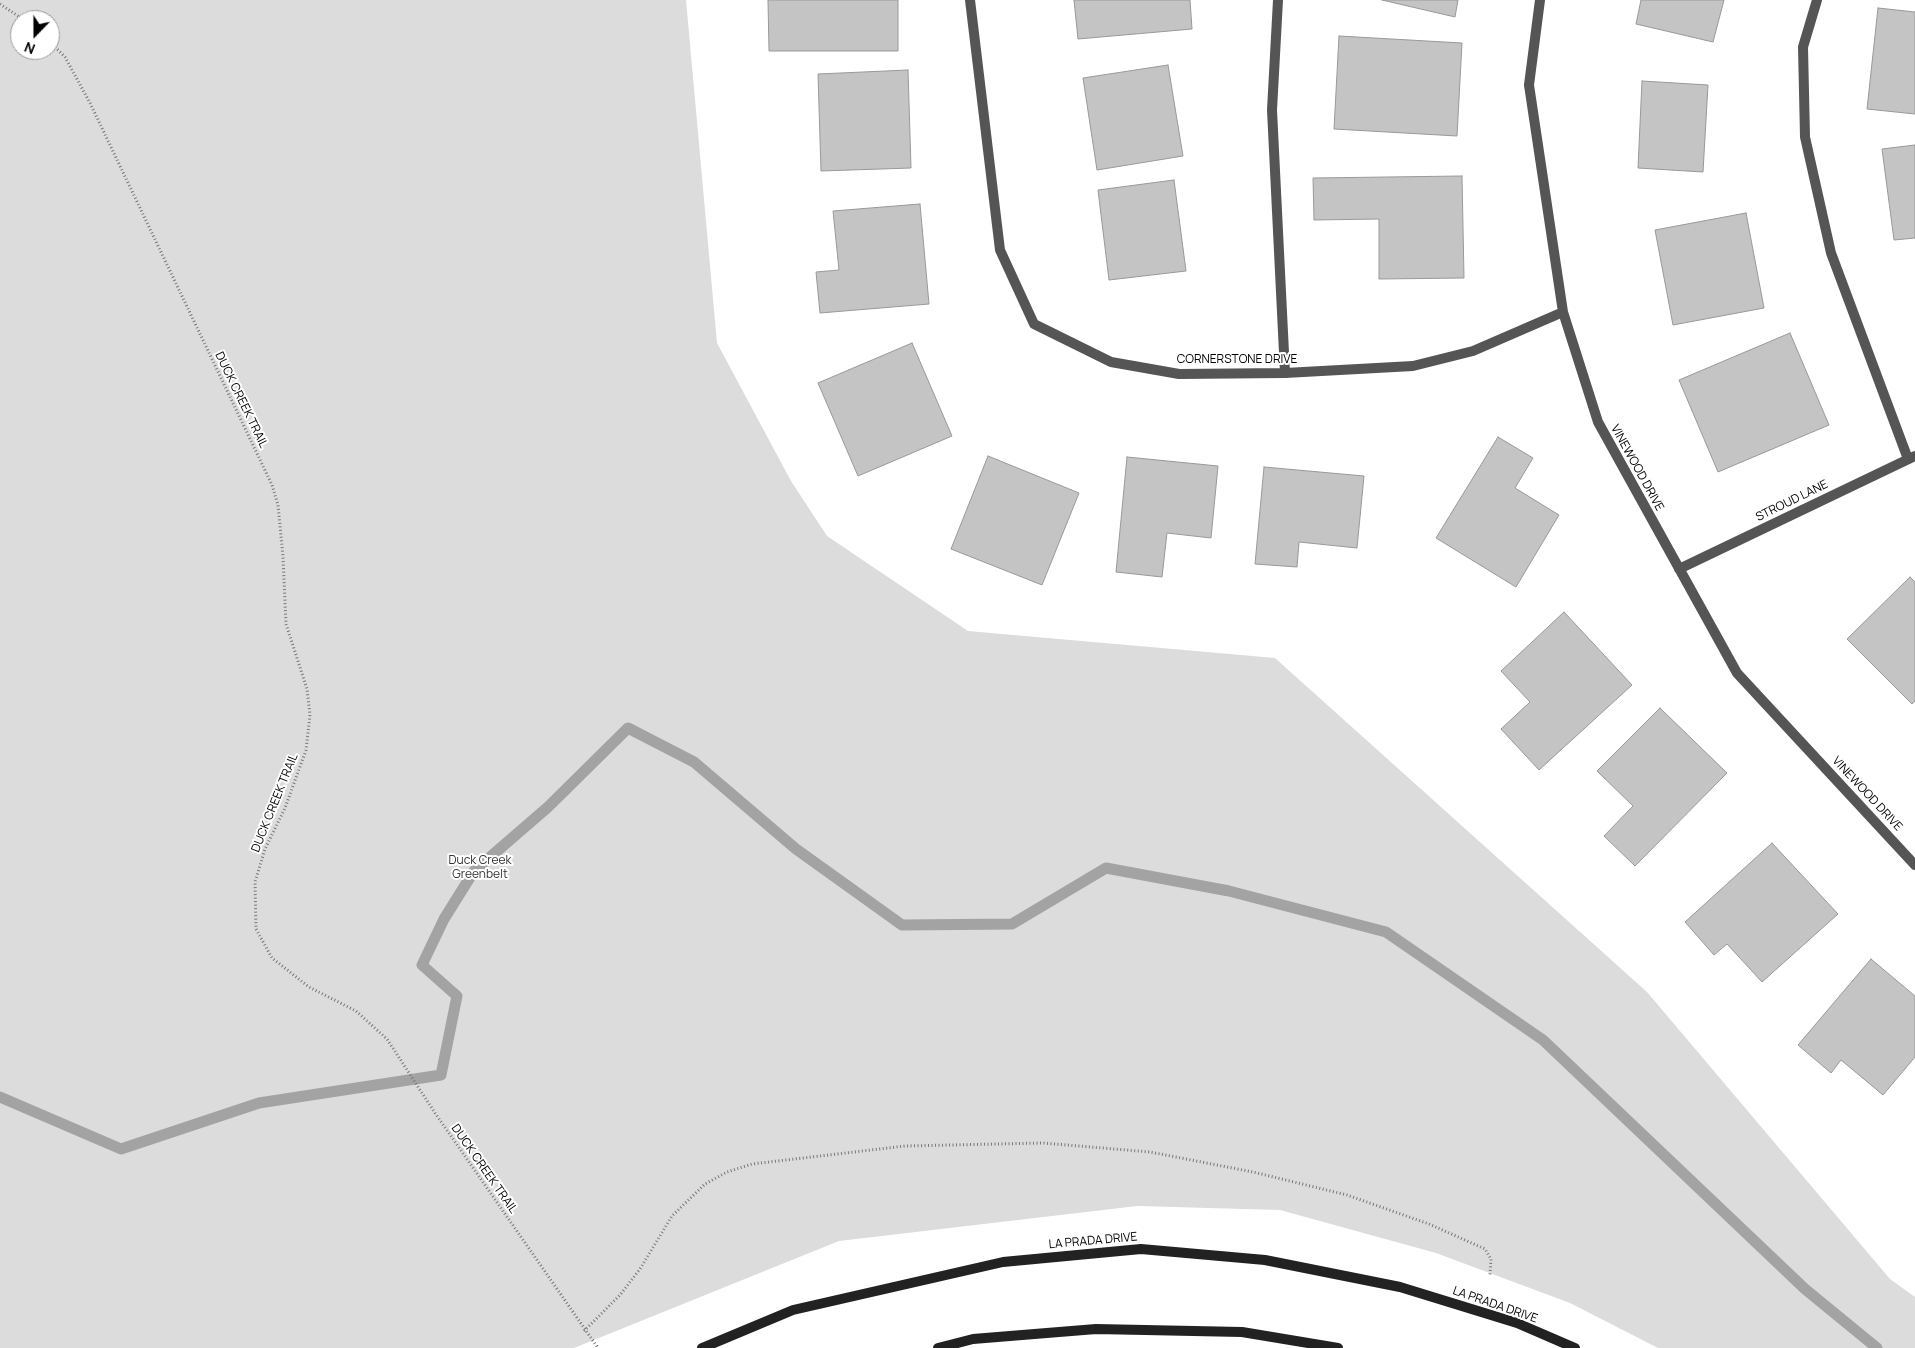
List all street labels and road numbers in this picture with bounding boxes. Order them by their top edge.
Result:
street label: DUCK CREEK TRAIL [211,350,271,450]
street label: CORNERSTONE DRIVE [1177,353,1297,367]
street label: VINEWOOD DRIVE [1607,422,1667,514]
street label: STROUD LANE [1754,477,1830,525]
street label: DUCK CREEK TRAIL [249,752,301,854]
street label: VINEWOOD DRIVE [1829,754,1905,834]
street label: DUCK CREEK TRAIL [448,1122,520,1216]
street label: LA PRADA DRIVE [1048,1230,1138,1252]
street label: LA PRADA DRIVE [1451,1284,1539,1326]

